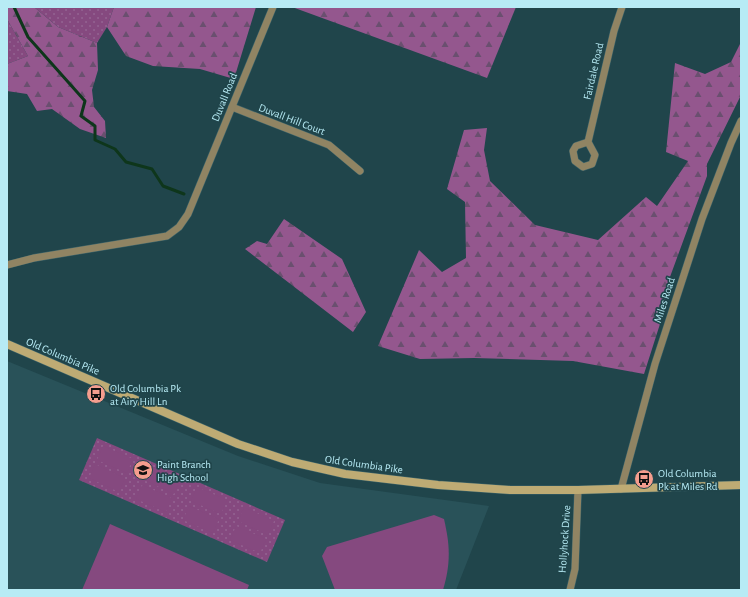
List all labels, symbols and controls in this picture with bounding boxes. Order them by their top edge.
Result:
street label: Fairdale Road [582,41,605,101]
street label: Duvall Road [210,71,239,123]
street label: Duvall Hill Court [257,102,327,137]
street label: Miles Road [652,276,677,324]
street label: Old Columbia Pike [24,336,101,377]
bus stop icon: Old Columbia Pk at Airy Hill Ln [85,383,107,405]
place label: Old Columbia Pk at Airy Hill Ln [110,383,181,407]
street label: Old Columbia Pike [324,454,404,475]
school or university icon: Paint Branch High School [132,459,154,481]
place label: Paint Branch High School [157,459,211,483]
bus stop icon: Old Columbia Pk at Miles Rd [633,468,655,490]
place label: Old Columbia Pk at Miles Rd [658,468,718,492]
street label: Hollyhock Drive [557,505,572,573]

